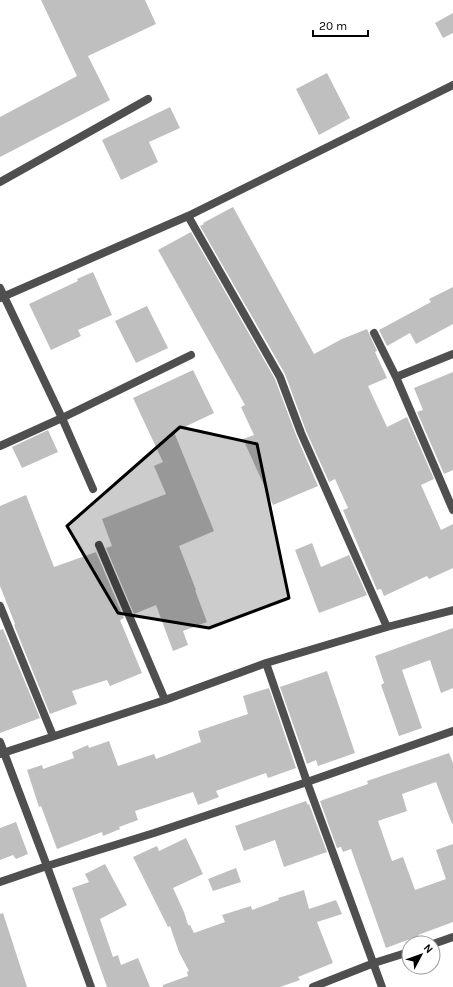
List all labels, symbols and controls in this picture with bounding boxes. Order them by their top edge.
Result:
scale bar [313,12,368,38]
text: 20 m [319,19,347,33]
north arrow [401,935,441,975]
text: N [421,942,436,956]

